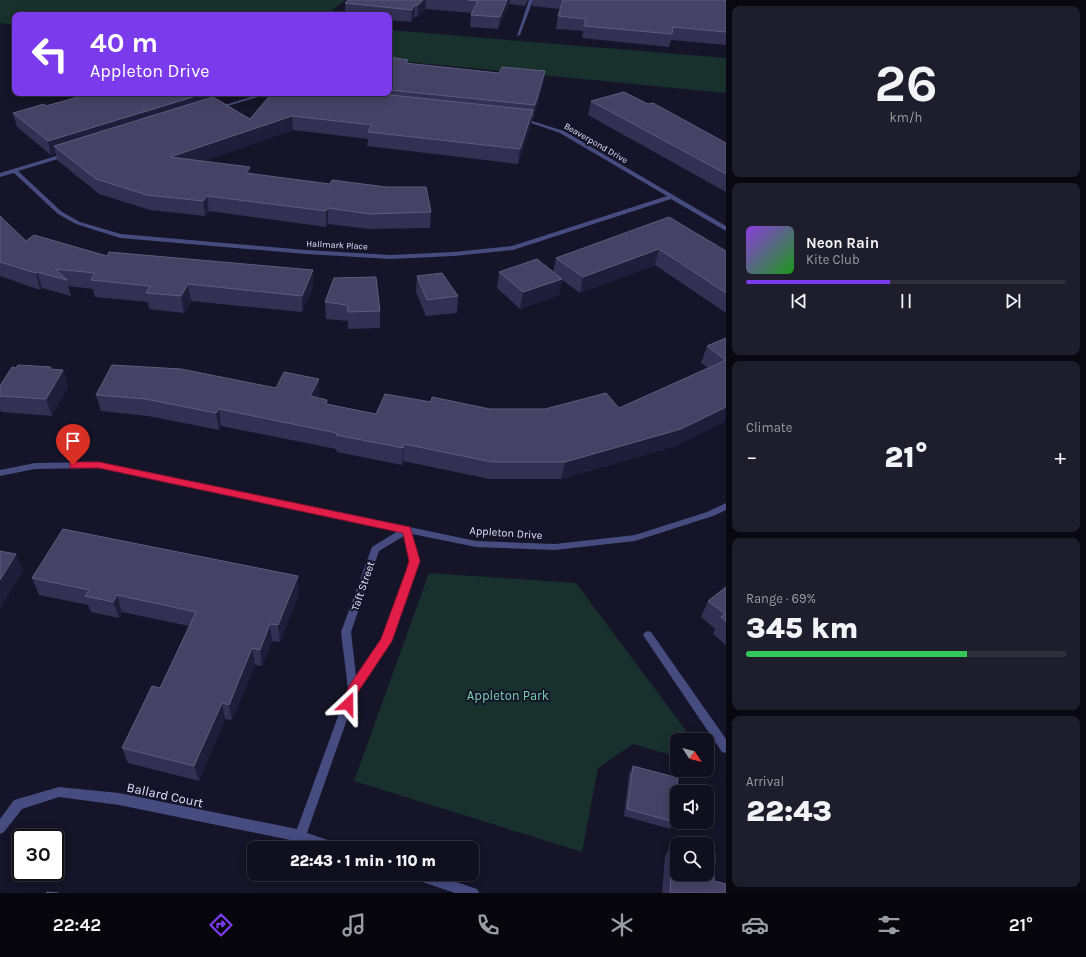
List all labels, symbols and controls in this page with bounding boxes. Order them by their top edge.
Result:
text: 40 m [90,26,158,59]
icon: left [24,28,76,80]
text: 26 [874,53,938,114]
text: Appleton Drive [90,60,209,82]
text: km/h [890,110,922,125]
street label: Beaverpond Drive [562,121,630,165]
text: Neon Rain [806,234,879,252]
street label: Hallmark Place [306,238,368,252]
text: Kite Club [806,252,860,267]
icon: previous [788,290,810,312]
icon: pause [895,290,917,312]
icon: next [1002,290,1024,312]
text: Climate [746,420,792,435]
pin [56,424,90,465]
icon: arrive [62,430,84,452]
text: 21° [884,439,928,475]
text: − [746,444,758,470]
text: + [1054,444,1066,470]
street label: Appleton Drive [469,524,543,542]
street label: Taft Street [348,560,378,612]
text: Range · 69% [746,591,816,606]
text: 345 km [746,610,858,646]
position arrow [327,683,369,725]
park label: Appleton Park [467,688,549,703]
north arrow [670,733,714,777]
map controls [670,733,714,881]
text: Arrival [746,774,784,789]
street label: Ballard Court [125,780,205,810]
button: sound [670,785,714,829]
text: 22:43 [746,793,832,829]
speed limit sign: 30 [12,829,64,881]
button: search [670,837,714,881]
text: 22:43 · 1 min · 110 m [290,852,436,870]
icon: directions [207,911,235,939]
icon: music [340,911,368,939]
icon: phone [474,911,502,939]
icon: climate [608,911,636,939]
icon: car [741,911,769,939]
icon: filters [875,911,903,939]
text: 22:42 [53,914,101,936]
text: 21° [1009,914,1033,936]

